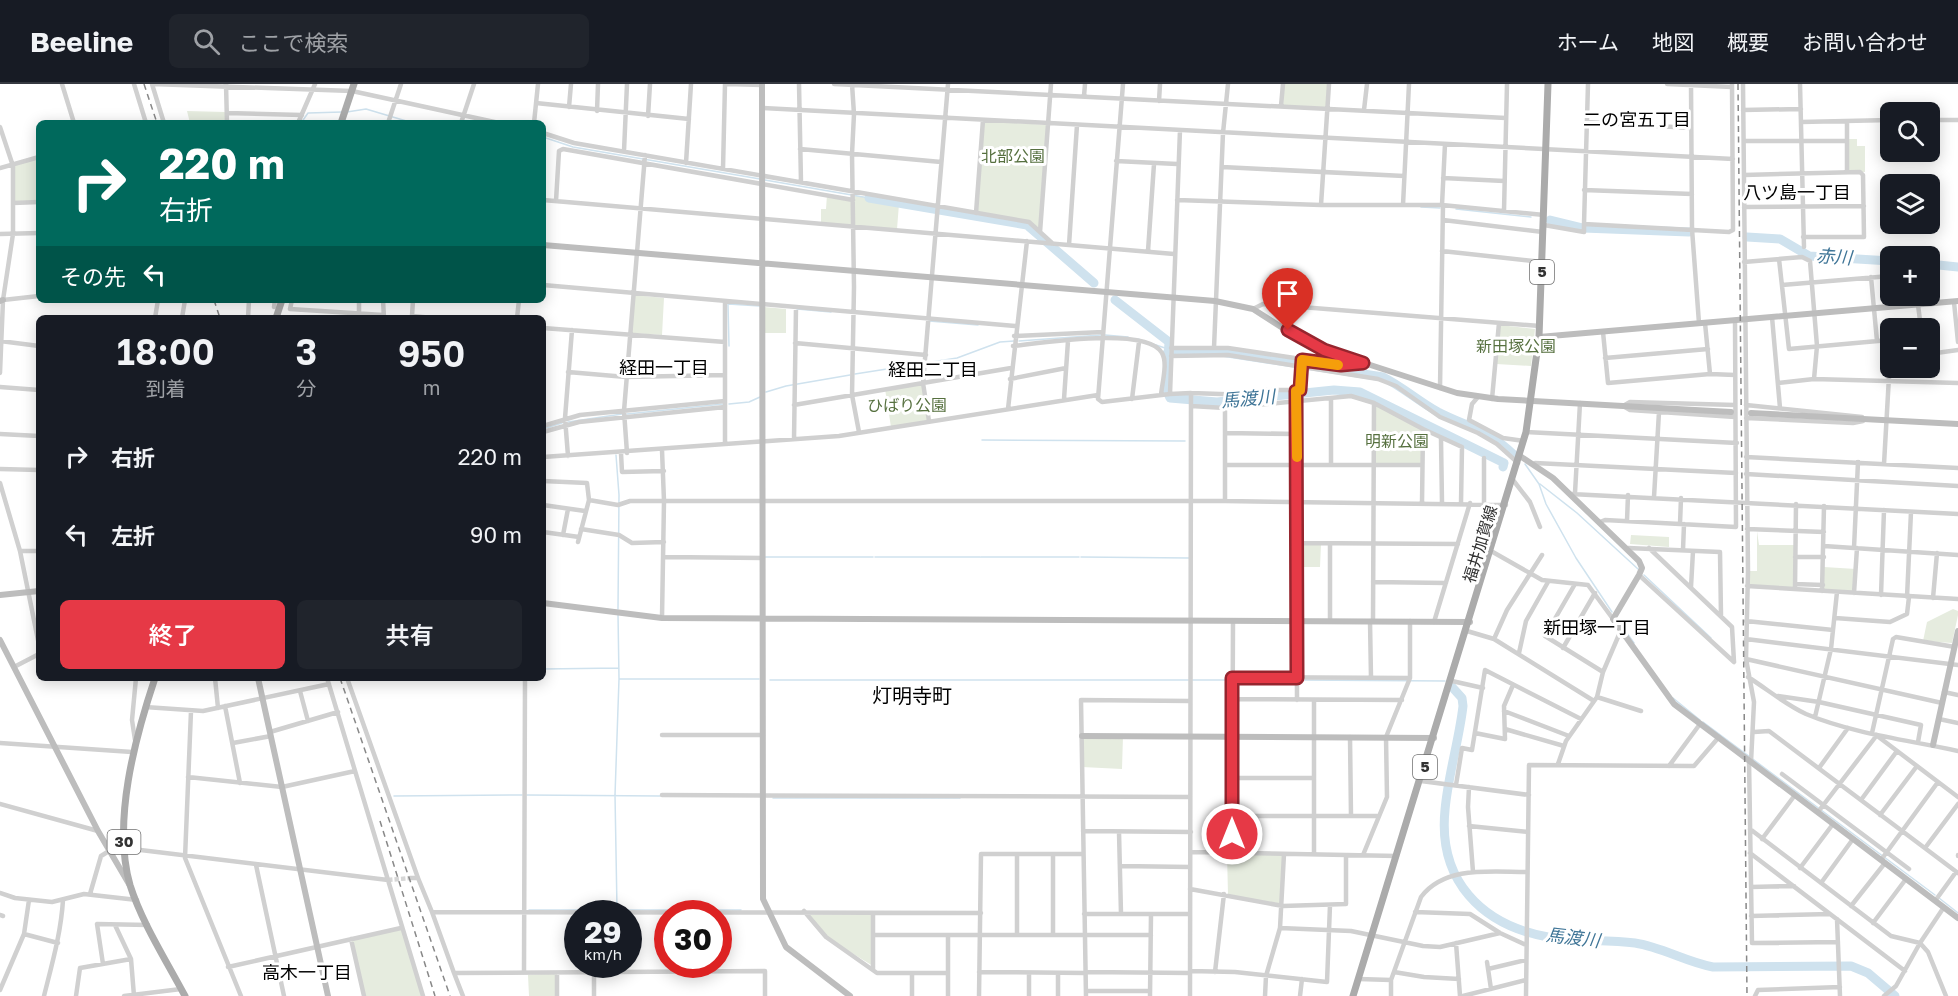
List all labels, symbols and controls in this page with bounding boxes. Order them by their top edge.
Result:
search box [169,14,589,68]
text: Beeline [30,25,133,58]
icon: search [190,25,223,58]
text: ここで検索 [238,29,348,56]
text: ホーム [1557,29,1619,55]
text: 地図 [1652,29,1694,55]
text: 概要 [1727,29,1769,55]
text: お問い合わせ [1802,29,1928,55]
map controls [1880,102,1940,378]
button: search [1880,102,1940,162]
district label: 二の宮五丁目 [1583,108,1691,130]
text: 220 m [159,138,285,188]
icon: right [60,144,138,222]
park label: 北部公園 [981,146,1045,166]
button: layers [1880,174,1940,234]
district label: 八ツ島一丁目 [1743,181,1851,203]
text: 右折 [159,194,213,226]
water label: 赤川 [1815,244,1855,268]
button: + [1880,246,1940,306]
icon: left [138,258,171,291]
road number: 5 [1530,260,1554,284]
text: その先 [60,263,126,290]
pin [1262,268,1313,330]
icon: arrive [1271,277,1304,310]
button: − [1880,318,1940,378]
text: 18:00 [117,330,215,373]
text: 3 [296,330,317,373]
text: 950 [398,332,465,375]
park label: 新田塚公園 [1476,336,1556,356]
district label: 経田一丁目 [619,356,709,378]
district label: 経田二丁目 [888,358,978,380]
text: m [423,375,440,399]
text: 到着 [146,376,186,400]
text: 分 [296,376,316,400]
water label: 馬渡川 [1220,385,1278,411]
park label: ひばり公園 [867,395,947,415]
park label: 明新公園 [1365,431,1429,451]
icon: right [60,440,93,473]
text: 220 m [458,443,522,470]
text: 右折 [111,444,155,471]
street label: 福井加賀線 [1459,503,1501,585]
icon: left [60,518,93,551]
text: 90 m [470,521,522,548]
text: 左折 [111,522,155,549]
button: 終了 [60,600,285,669]
button: 共有 [297,600,522,669]
district label: 新田塚一丁目 [1543,616,1651,638]
district label: 灯明寺町 [872,683,952,707]
road number: 5 [1413,755,1437,779]
position arrow [1200,802,1264,866]
road number: 30 [108,830,140,854]
speed limit sign: 30 [654,900,732,978]
text: 29 [584,914,622,950]
water label: 馬渡川 [1545,923,1603,951]
text: km/h [584,945,622,963]
district label: 高木一丁目 [262,961,352,983]

